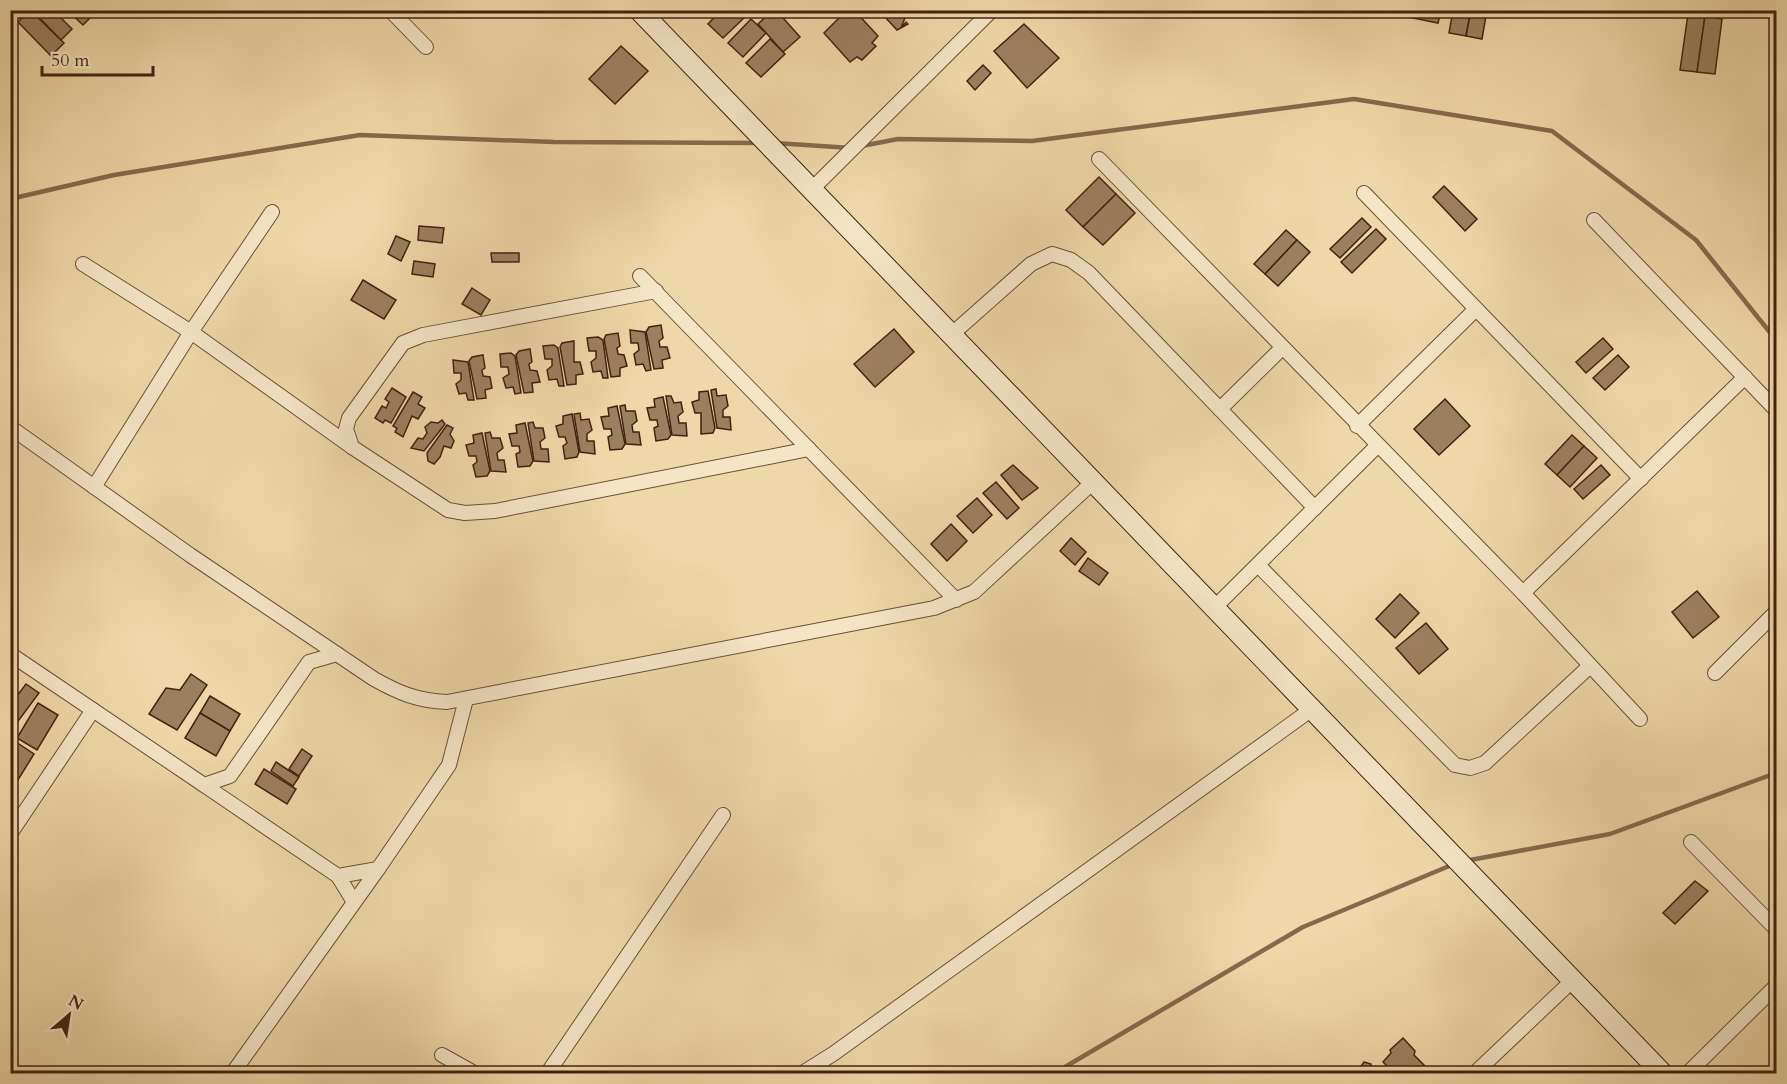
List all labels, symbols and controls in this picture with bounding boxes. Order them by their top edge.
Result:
scale bar [42,39,153,77]
text: 50 m [51,48,90,73]
north arrow [39,985,99,1045]
text: N [64,990,87,1016]

